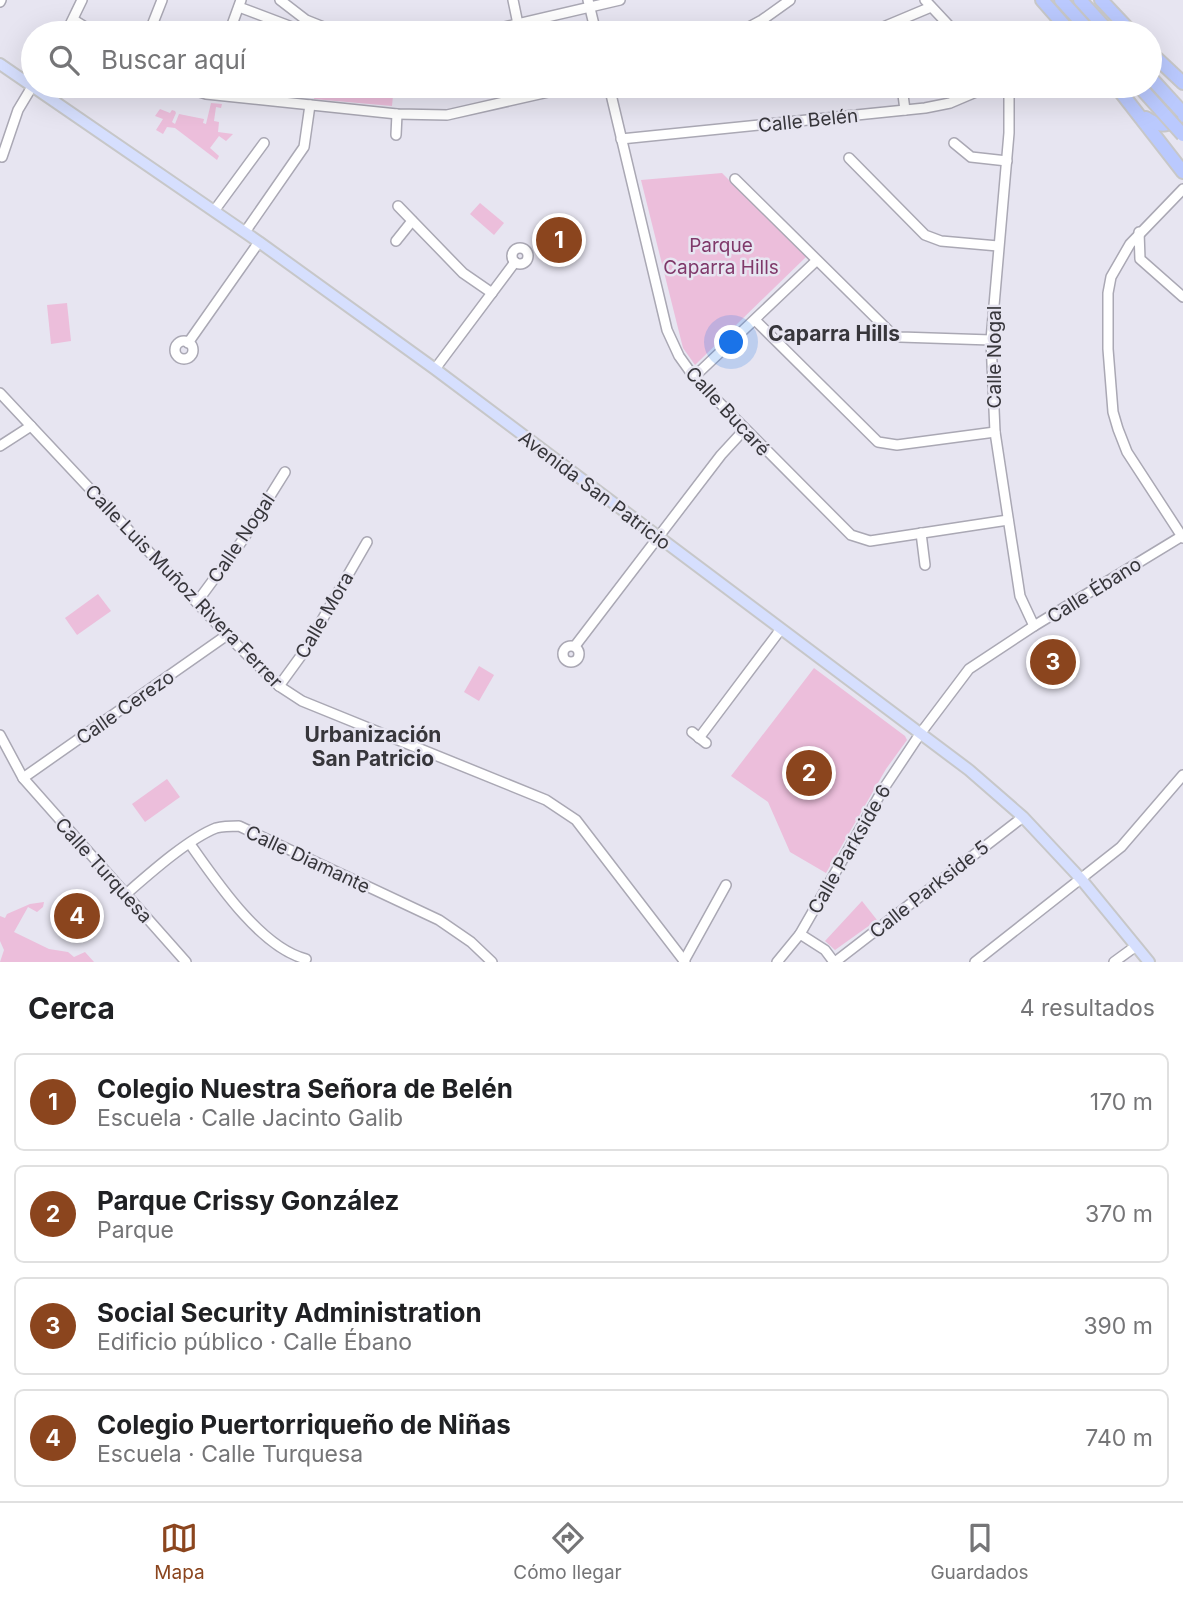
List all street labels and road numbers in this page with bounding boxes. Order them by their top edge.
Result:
street label: Calle Belén [757,104,859,137]
street label: Calle Nogal [983,306,1006,408]
street label: Calle Bucaré [681,362,775,461]
street label: Avenida San Patricio [514,426,675,555]
street label: Calle Luis Muñoz Rivera Ferrer [80,480,287,693]
street label: Calle Nogal [203,489,280,587]
street label: Calle Ébano [1042,552,1146,628]
street label: Calle Mora [290,568,359,663]
street label: Calle Cerezo [72,665,179,750]
street label: Calle Parkside 6 [803,781,896,918]
street label: Calle Turquesa [50,813,157,928]
street label: Calle Diamante [242,821,374,898]
street label: Calle Parkside 5 [865,836,994,943]

